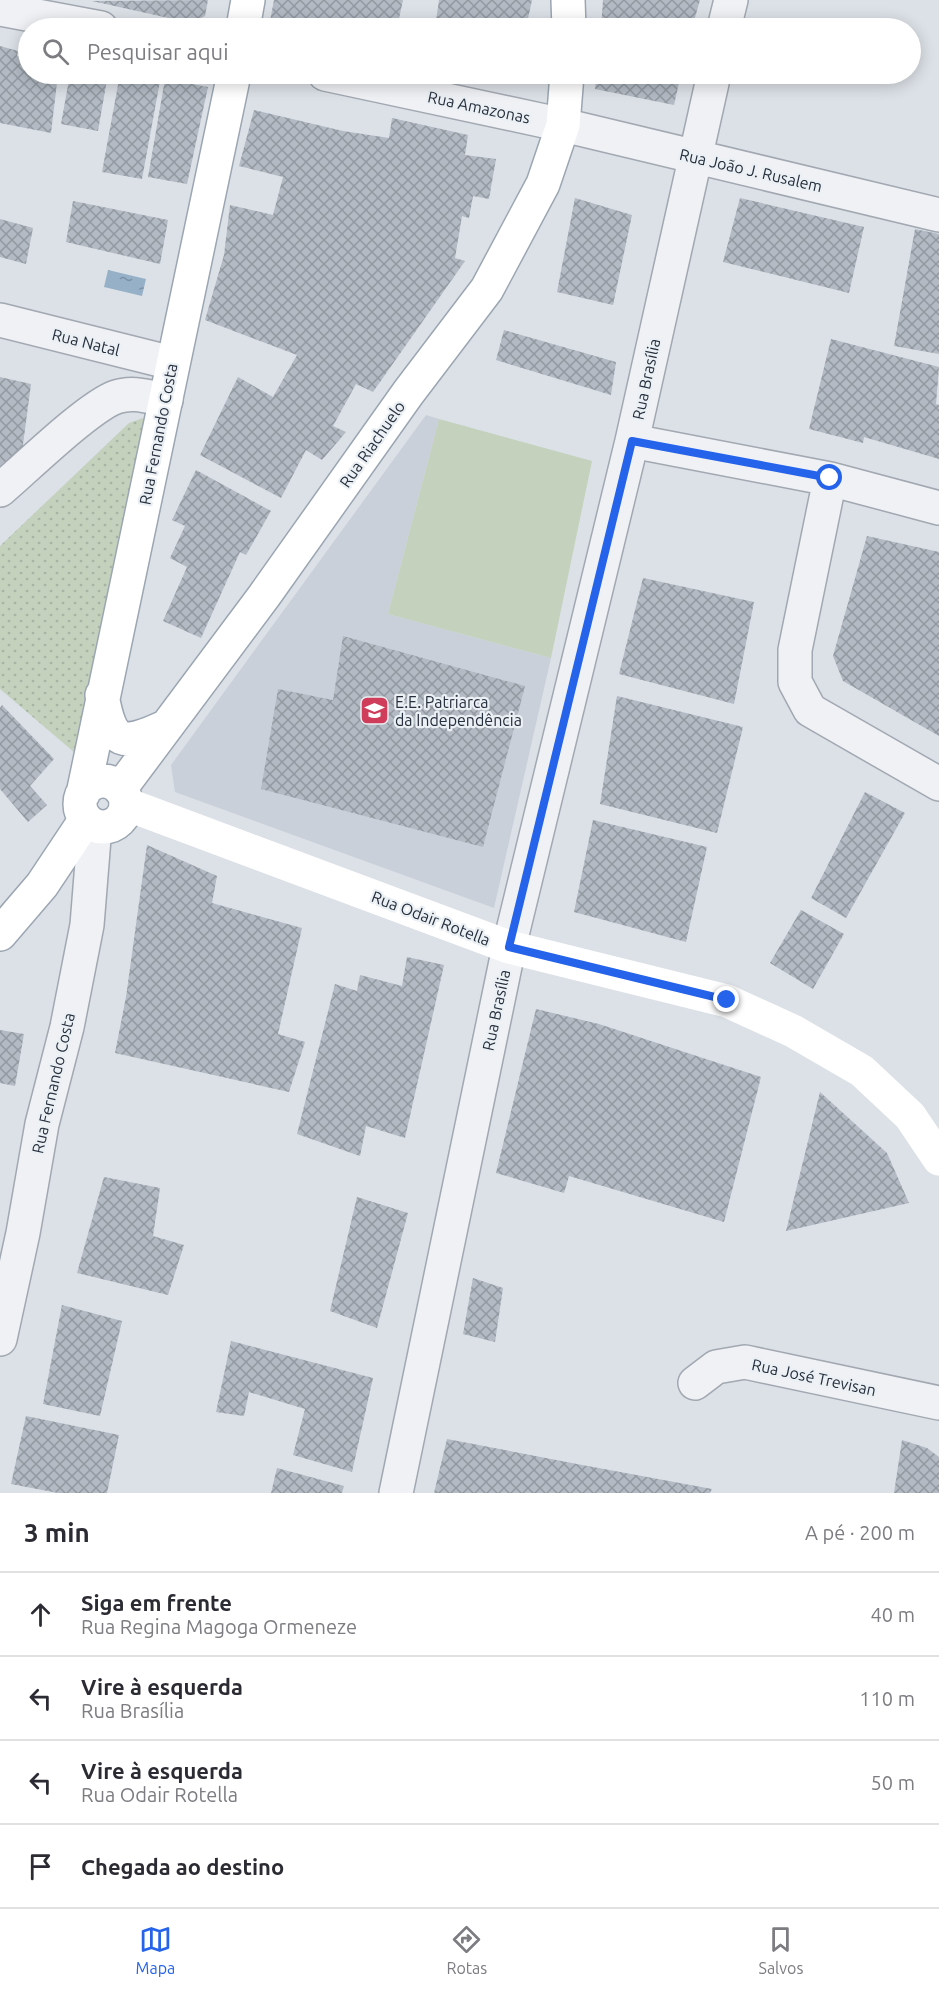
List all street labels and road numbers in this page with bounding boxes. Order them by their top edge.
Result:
street label: Rua Amazonas [426,87,532,127]
street label: Rua João J. Rusalem [678,145,824,195]
street label: Rua Natal [50,325,122,359]
street label: Rua Brasília [629,337,663,421]
street label: Rua Fernando Costa [135,362,181,506]
street label: Rua Riachuelo [336,397,408,491]
street label: Rua Odair Rotella [369,887,493,949]
street label: Rua Brasília [479,968,513,1052]
street label: Rua Fernando Costa [28,1011,78,1155]
street label: Rua José Trevisan [750,1355,878,1399]

